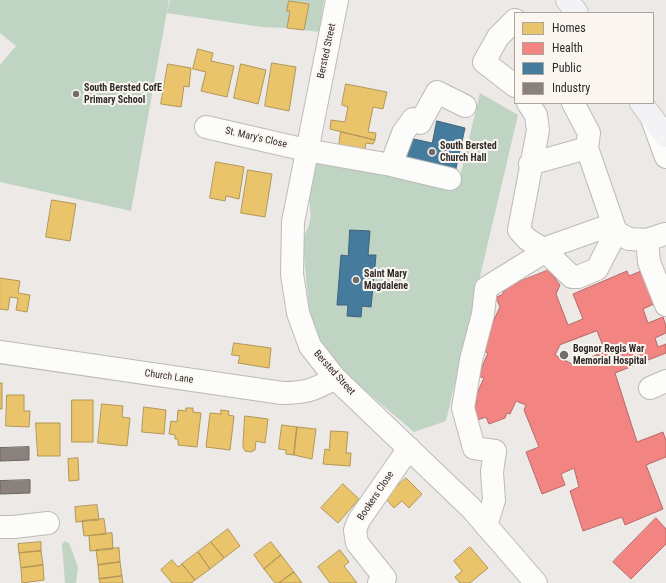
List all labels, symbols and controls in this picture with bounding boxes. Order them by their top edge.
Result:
legend [514,12,654,104]
text: Homes [552,21,586,35]
street label: Bersted Street [315,22,339,80]
text: Health [552,41,583,55]
text: Public [552,61,581,75]
text: Industry [552,81,590,95]
place label: South Bersted CofE Primary School [84,82,162,106]
marker: South Bersted CofE Primary School [71,89,81,99]
street label: St. Mary's Close [224,125,288,151]
place label: South Bersted Church Hall [440,140,497,164]
marker: South Bersted Church Hall [427,147,437,157]
place label: Saint Mary Magdalene [364,268,408,292]
marker: Saint Mary Magdalene [351,275,361,285]
place label: Bognor Regis War Memorial Hospital [573,343,647,366]
street label: Bersted Street [311,348,357,398]
marker: Bognor Regis War Memorial Hospital [558,349,570,361]
street label: Church Lane [144,368,194,386]
street label: Bookers Close [355,469,397,523]

